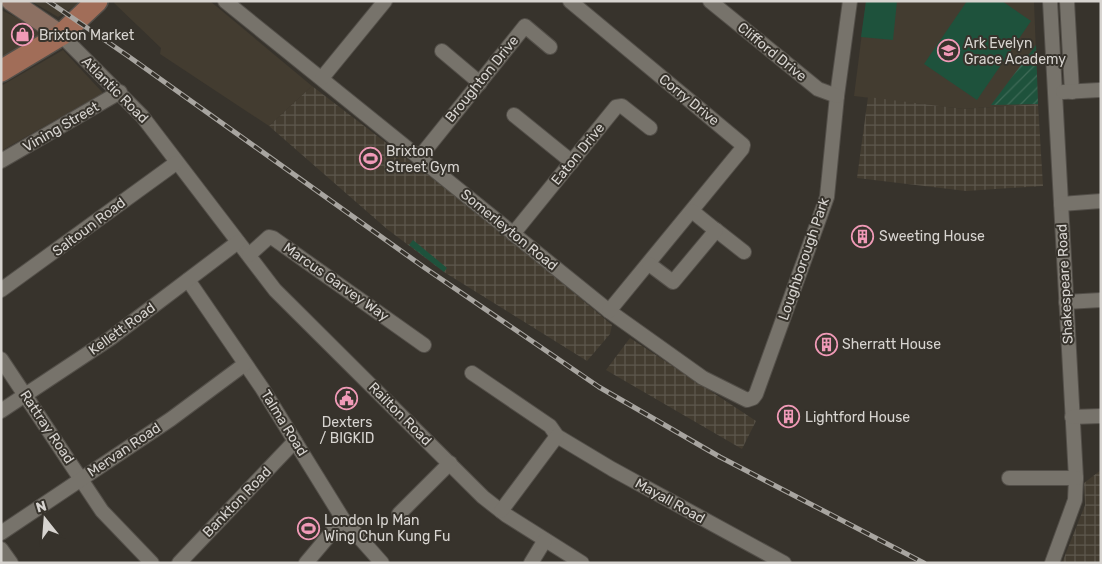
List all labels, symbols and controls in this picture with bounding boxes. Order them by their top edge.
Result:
street label: Clifford Drive [734,19,810,85]
shop icon: Brixton Market [11,23,35,47]
place label: Brixton Market [39,27,135,44]
street label: Broughton Drive [442,32,522,126]
place label: Ark Evelyn Grace Academy [964,35,1066,68]
school or university icon: Ark Evelyn Grace Academy [936,39,960,63]
street label: Atlantic Road [78,53,152,127]
street label: Corry Drive [655,71,723,130]
street label: Vining Street [20,98,103,156]
street label: Eaton Drive [548,119,608,189]
place label: Brixton Street Gym [386,143,460,176]
sports icon: Brixton Street Gym [358,147,382,171]
street label: Somerleyton Road [457,186,561,274]
street label: Saltoun Road [49,194,129,260]
street label: Loughborough Park [775,195,833,323]
street label: Shakespeare Road [1053,223,1077,345]
building icon: Sweeting House [851,224,875,248]
place label: Sweeting House [879,228,985,245]
street label: Marcus Garvey Way [280,239,392,325]
street label: Kellett Road [85,299,159,359]
building icon: Sherratt House [814,332,838,356]
place label: Sherratt House [842,336,941,353]
street label: Railton Road [365,379,435,449]
street label: Rattray Road [16,387,78,467]
street label: Talma Road [257,387,311,459]
public building icon: Dexters / BIGKID [335,387,359,411]
building icon: Lightford House [777,405,801,429]
place label: Lightford House [805,409,910,426]
place label: Dexters / BIGKID [320,414,374,447]
street label: Mervan Road [84,419,164,481]
street label: Bankton Road [199,463,275,541]
street label: Mayall Road [632,475,708,527]
north arrow [20,494,70,544]
text: N [34,497,49,517]
place label: London Ip Man Wing Chun Kung Fu [324,512,450,545]
sports icon: London Ip Man Wing Chun Kung Fu [296,516,320,540]

